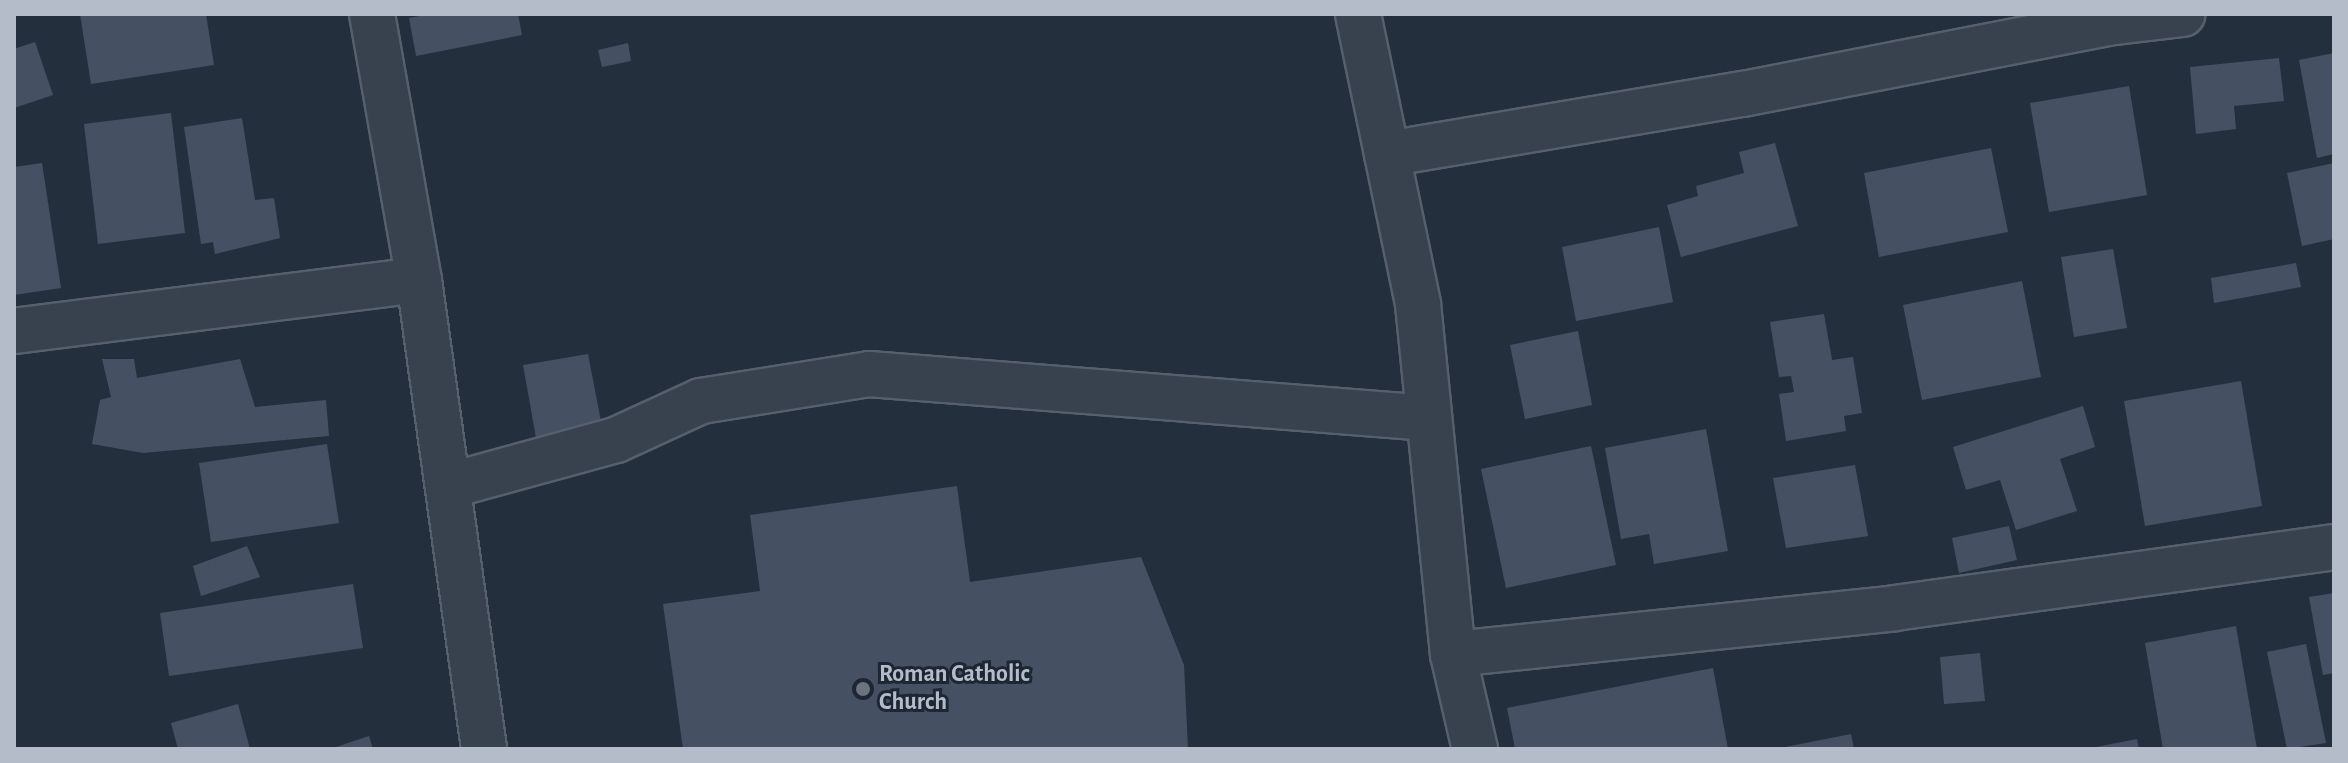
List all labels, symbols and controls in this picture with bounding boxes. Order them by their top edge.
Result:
place label: Roman Catholic Church [879,661,1030,717]
marker: Roman Catholic Church [854,680,872,698]

